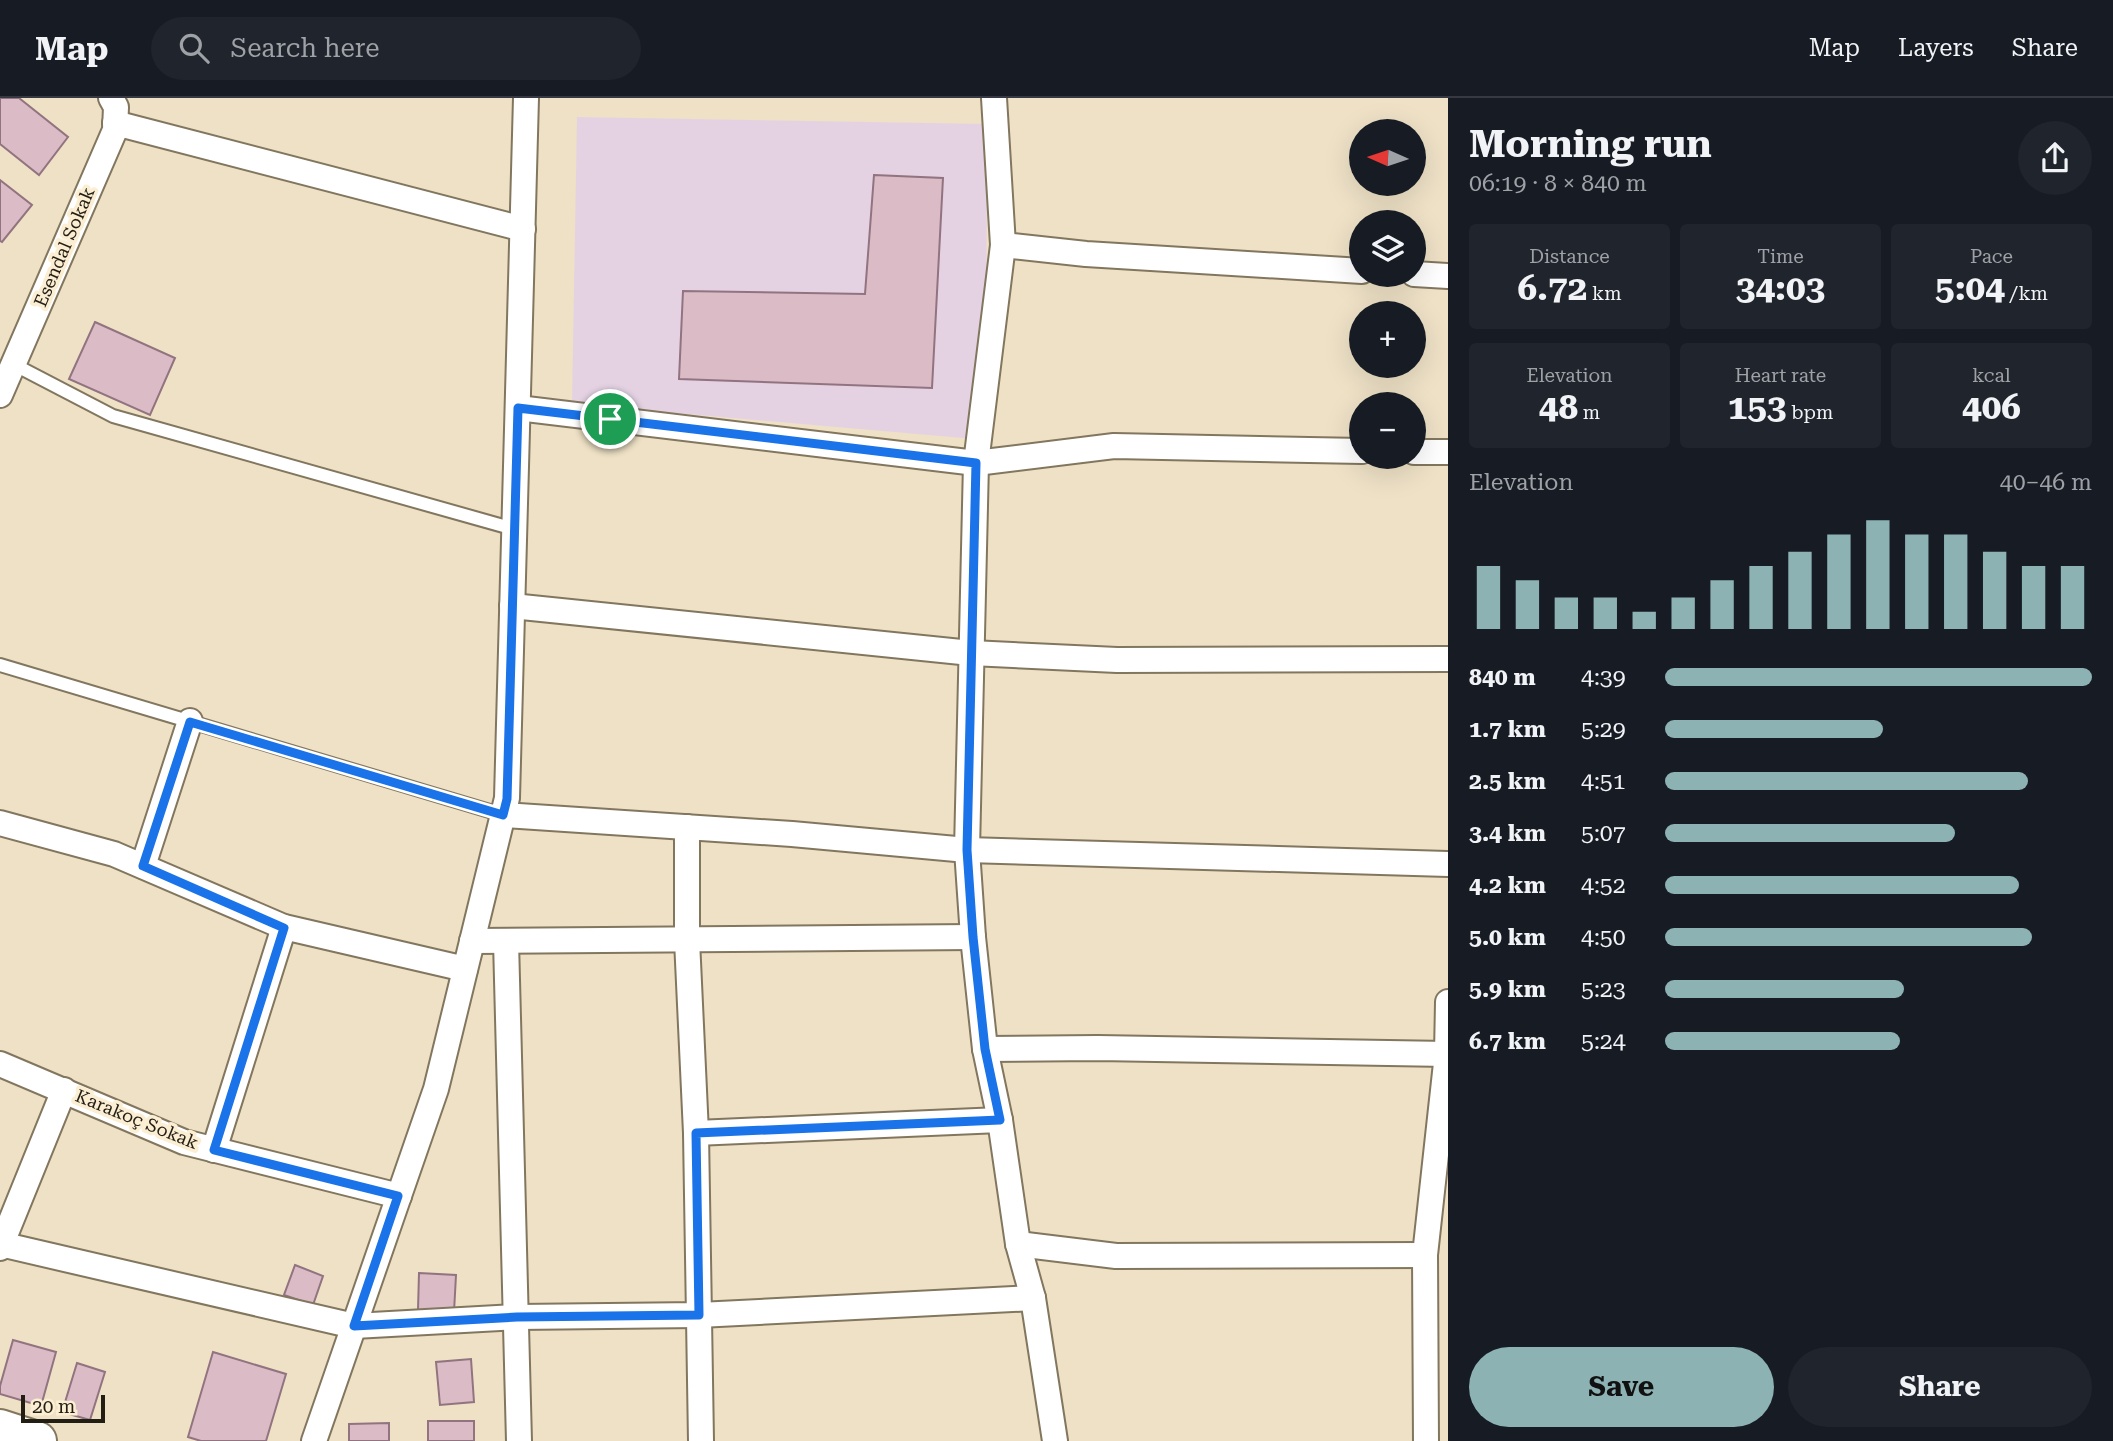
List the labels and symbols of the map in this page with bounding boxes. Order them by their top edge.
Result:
north arrow [1349,119,1426,196]
street label: Esendal Sokak [29,184,99,310]
pin [580,389,640,449]
street label: Karakoç Sokak [73,1085,201,1153]
scale bar [21,1392,105,1424]

